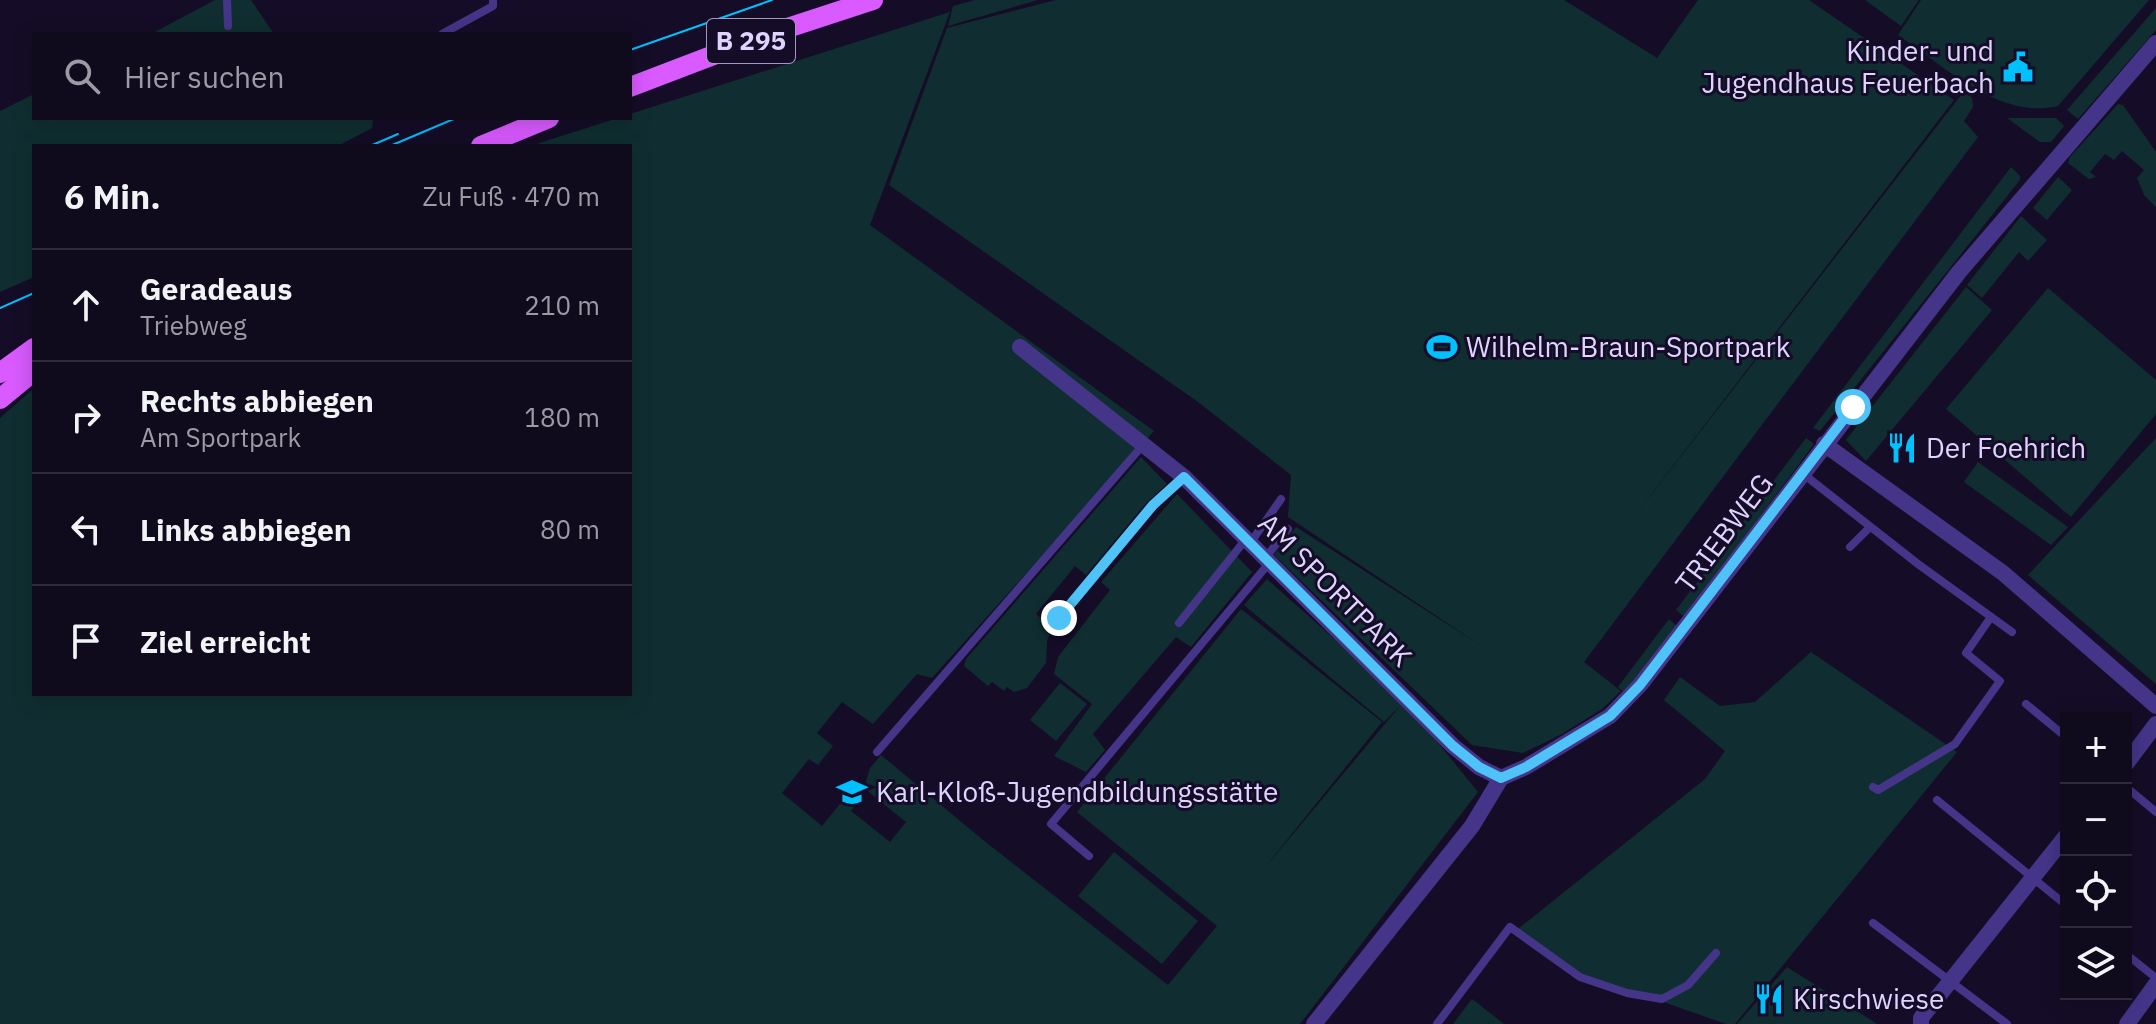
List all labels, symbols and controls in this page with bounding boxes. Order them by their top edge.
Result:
road number: B 295 [707,19,795,63]
search box [32,32,632,120]
place label: Kinder- und Jugendhaus Feuerbach [1702,32,1994,101]
public building icon: Kinder- und Jugendhaus Feuerbach [2001,50,2035,84]
icon: search [60,54,104,98]
text: Hier suchen [124,57,285,96]
text: 6 Min. [64,174,161,218]
text: Zu Fuß · 470 m [422,179,600,213]
text: Geradeaus [140,269,292,308]
icon: ahead [64,283,108,327]
text: 210 m [524,288,600,322]
text: Triebweg [140,308,247,342]
place label: Wilhelm-Braun-Sportpark [1466,328,1791,365]
sports icon: Wilhelm-Braun-Sportpark [1425,330,1459,364]
text: Rechts abbiegen [140,381,374,420]
route start [1835,389,1871,425]
icon: right [64,395,108,439]
text: 180 m [524,400,600,434]
text: Am Sportpark [140,420,301,454]
place label: Der Foehrich [1926,429,2086,466]
restaurant icon: Der Foehrich [1885,431,1919,465]
street label: TRIEBWEG [1667,466,1781,600]
street label: AM SPORTPARK [1251,505,1420,675]
icon: left [64,507,108,551]
text: Links abbiegen [140,510,352,549]
text: 80 m [540,512,600,546]
route end [1041,600,1077,636]
icon: arrive [64,619,108,663]
text: Ziel erreicht [140,622,311,661]
map controls [2060,712,2132,1000]
button: + [2060,712,2132,784]
place label: Karl-Kloß-Jugendbildungsstätte [876,773,1278,810]
school or university icon: Karl-Kloß-Jugendbildungsstätte [835,775,869,809]
button: − [2060,784,2132,856]
button: locate [2060,856,2132,928]
button: layers [2060,928,2132,1000]
place label: Kirschwiese [1793,980,1944,1017]
restaurant icon: Kirschwiese [1752,982,1786,1016]

